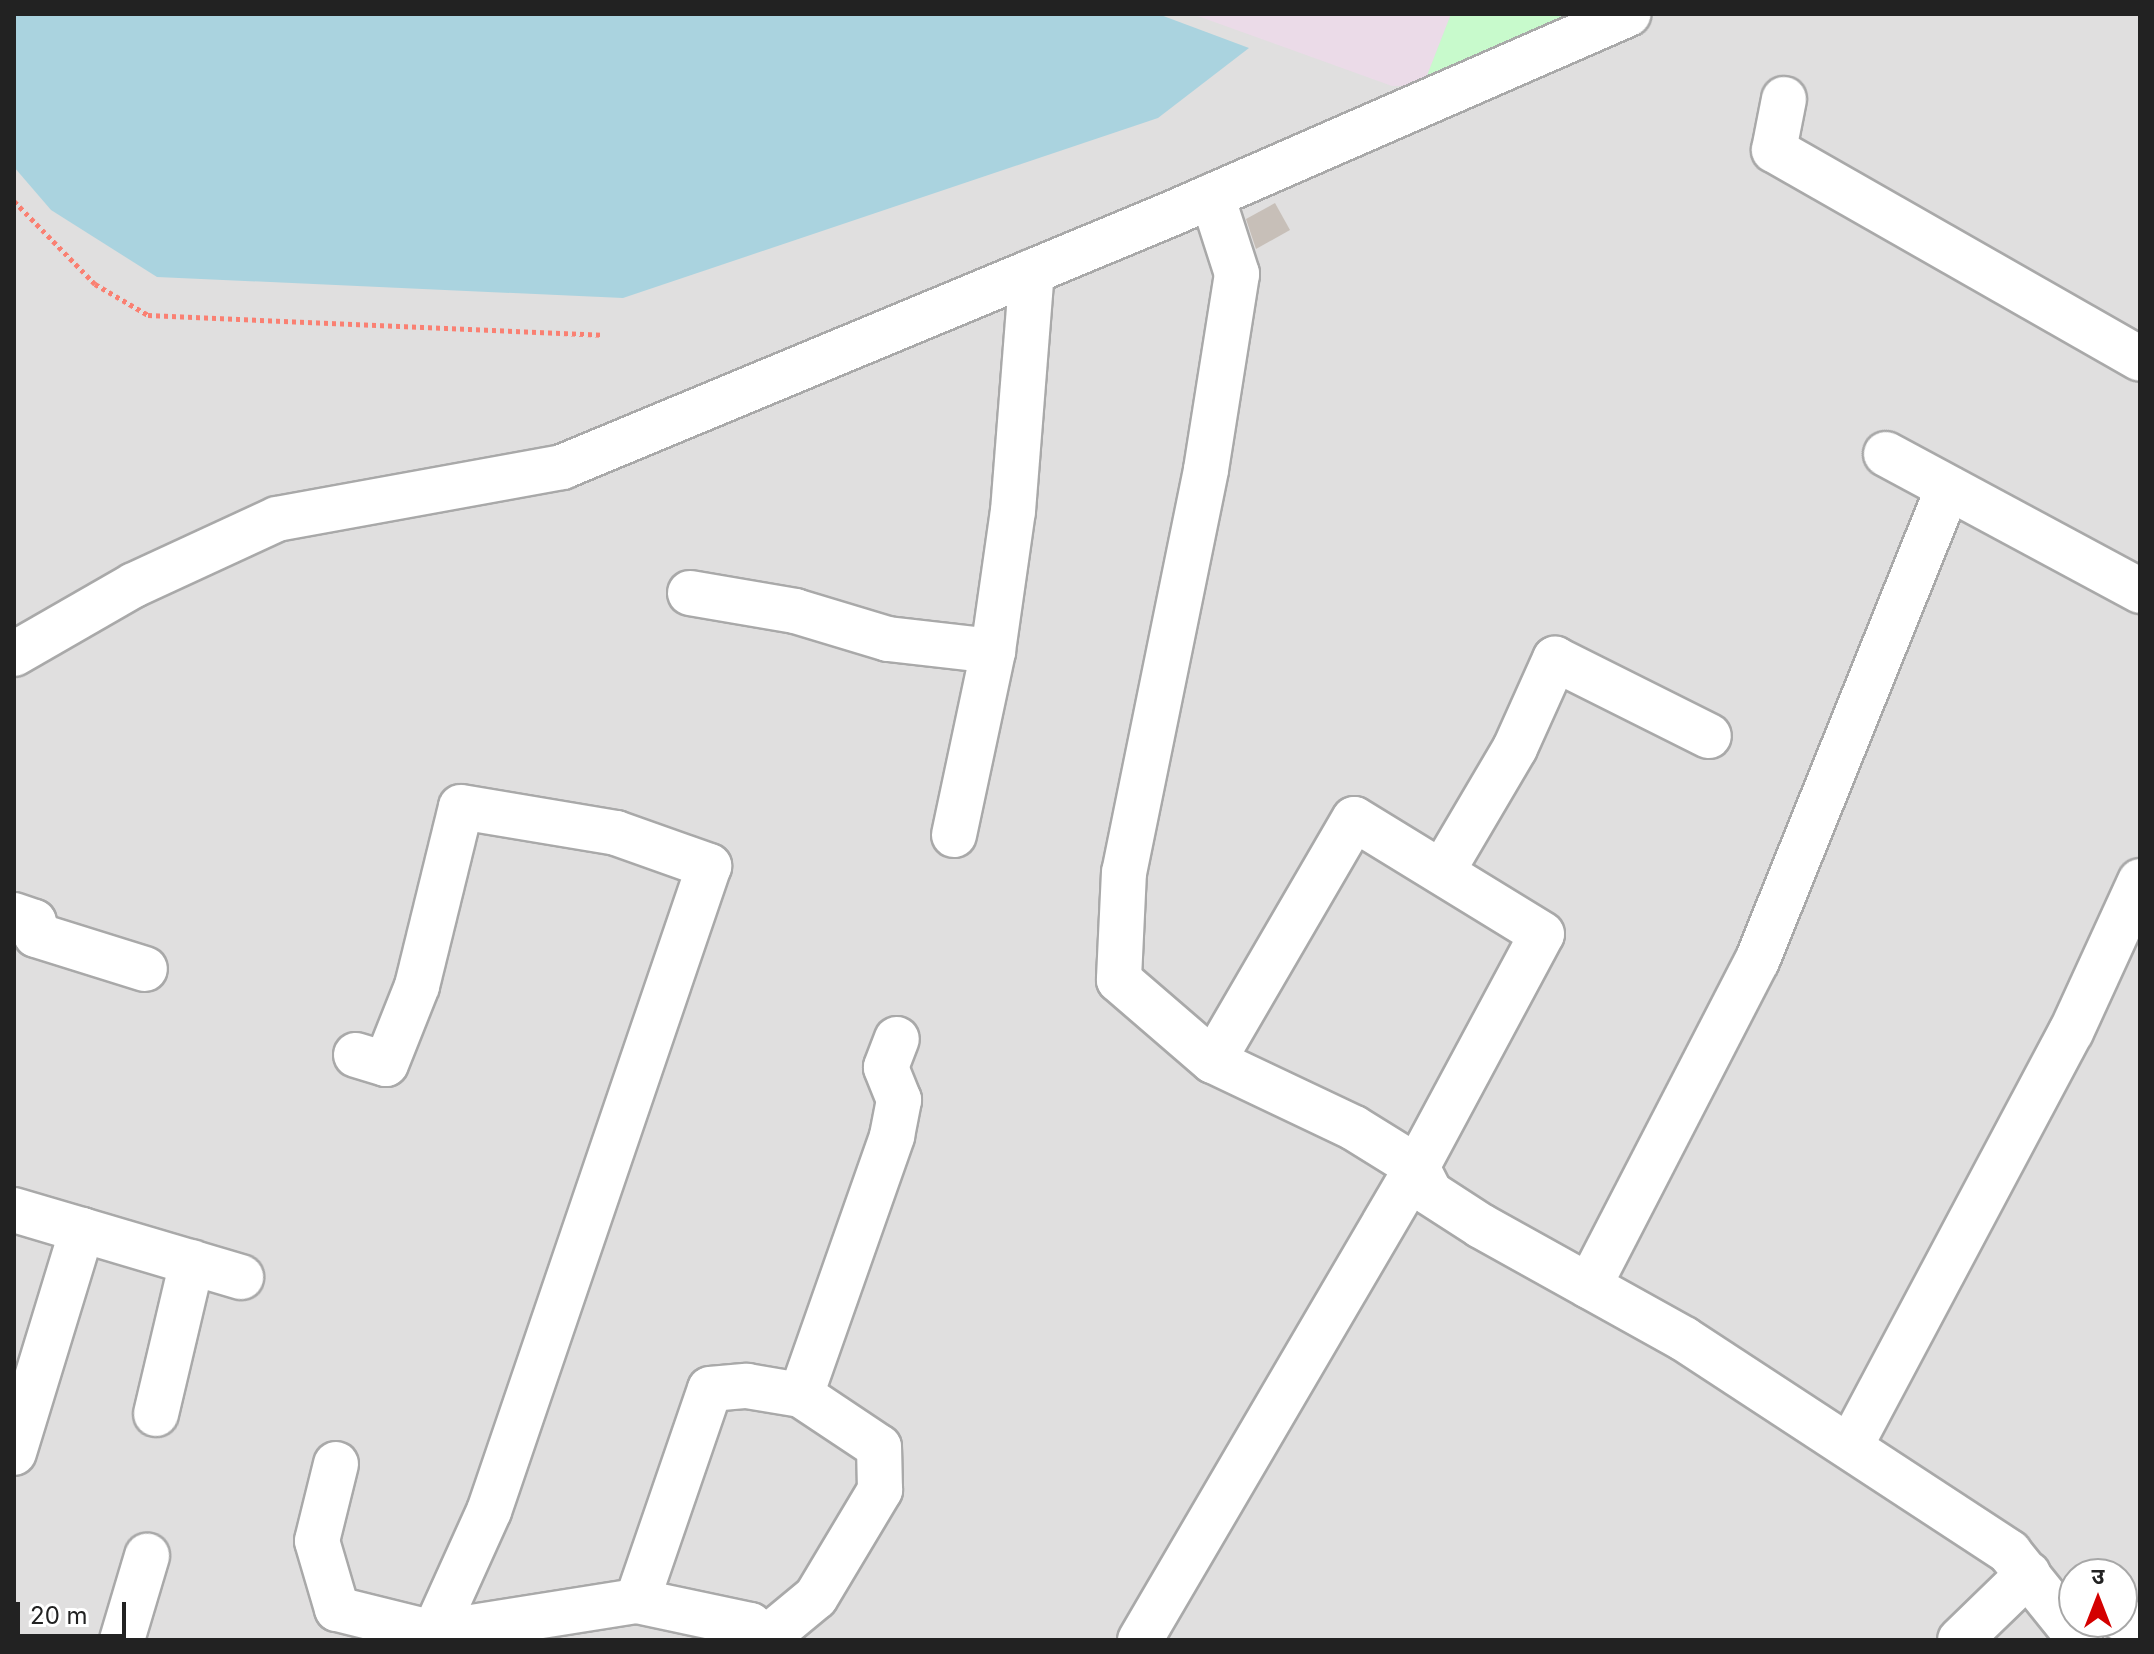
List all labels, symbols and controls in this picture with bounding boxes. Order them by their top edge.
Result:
north arrow [2058,1558,2138,1638]
text: उ [2092,1563,2104,1589]
scale bar [20,1586,130,1636]
text: 20 m [30,1601,88,1630]

